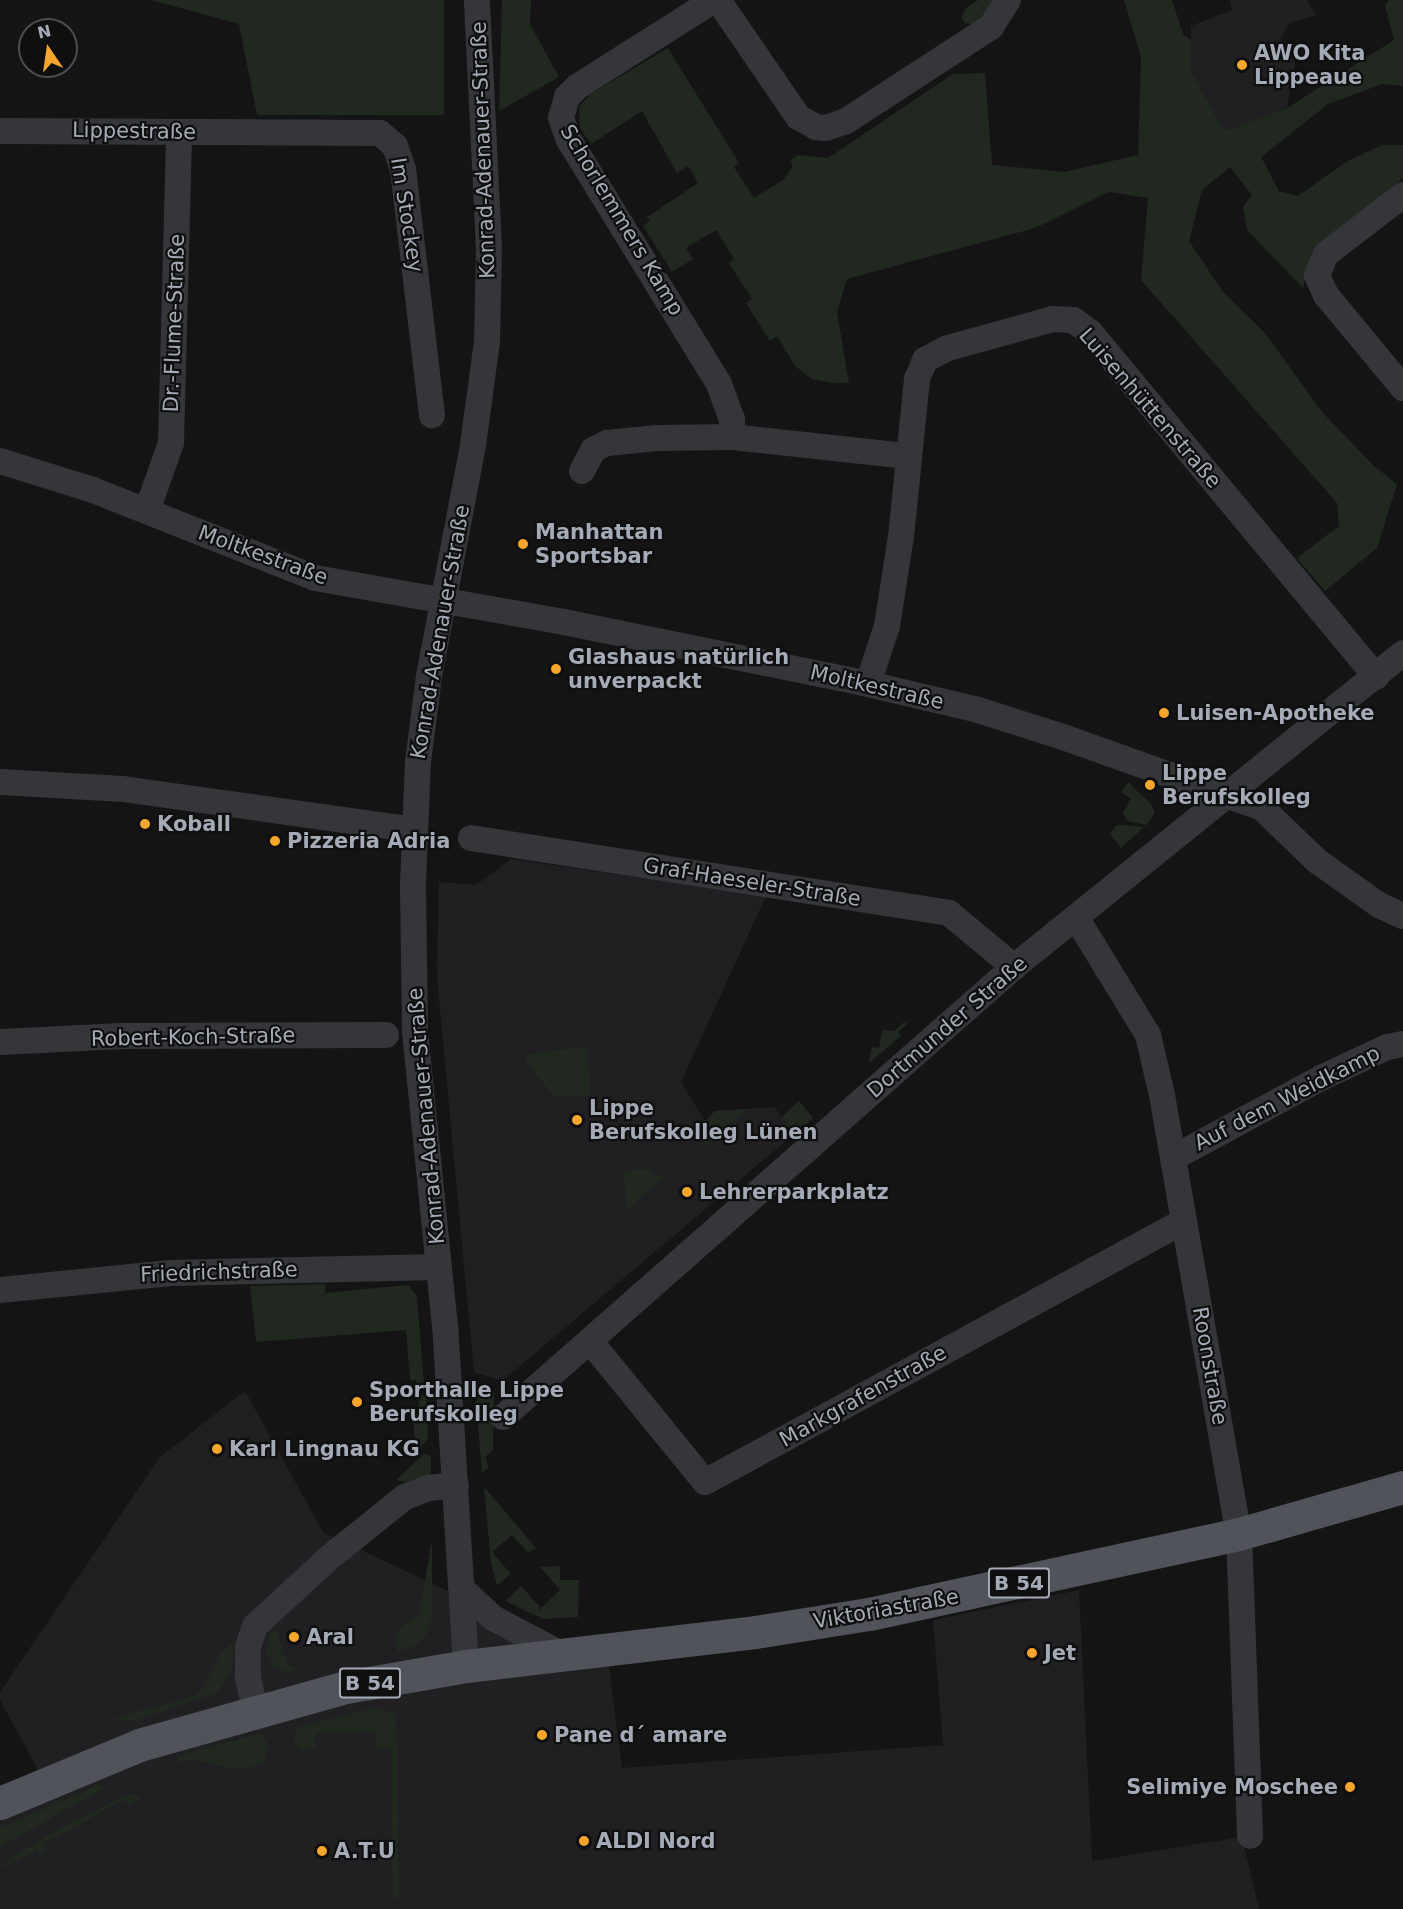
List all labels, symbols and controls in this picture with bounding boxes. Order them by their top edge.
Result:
north arrow [18,18,78,78]
text: N [36,21,53,43]
street label: Konrad-Adenauer-Straße [466,21,500,279]
place label: AWO Kita Lippeaue [1254,40,1365,90]
marker: AWO Kita Lippeaue [1235,58,1249,72]
street label: Lippestraße [72,117,196,145]
street label: Schorlemmers Kamp [555,120,689,320]
street label: Im Stockey [385,156,429,274]
street label: Dr.-Flume-Straße [158,233,190,413]
street label: Luisenhüttenstraße [1074,323,1226,493]
street label: Konrad-Adenauer-Straße [405,503,475,761]
place label: Manhattan Sportsbar [535,519,663,569]
street label: Moltkestraße [195,520,331,590]
marker: Manhattan Sportsbar [516,537,530,551]
place label: Glashaus natürlich unverpackt [568,644,789,694]
street label: Moltkestraße [808,659,946,715]
marker: Glashaus natürlich unverpackt [549,662,563,676]
place label: Luisen-Apotheke [1176,700,1375,726]
marker: Luisen-Apotheke [1157,706,1171,720]
place label: Lippe Berufskolleg [1162,760,1311,810]
marker: Lippe Berufskolleg [1143,778,1157,792]
place label: Koball [157,811,231,837]
marker: Koball [138,817,152,831]
place label: Pizzeria Adria [287,828,450,854]
marker: Pizzeria Adria [268,834,282,848]
street label: Graf-Haeseler-Straße [641,852,863,912]
street label: Dortmunder Straße [862,951,1032,1103]
street label: Konrad-Adenauer-Straße [402,987,450,1245]
street label: Robert-Koch-Straße [91,1023,295,1051]
street label: Auf dem Weidkamp [1190,1040,1384,1156]
place label: Lippe Berufskolleg Lünen [589,1095,817,1145]
marker: Lippe Berufskolleg Lünen [570,1113,584,1127]
place label: Lehrerparkplatz [699,1179,889,1205]
marker: Lehrerparkplatz [680,1185,694,1199]
street label: Friedrichstraße [140,1257,298,1287]
street label: Roonstraße [1187,1305,1233,1427]
street label: Markgrafenstraße [775,1340,951,1452]
place label: Sporthalle Lippe Berufskolleg [369,1377,564,1427]
marker: Sporthalle Lippe Berufskolleg [350,1395,364,1409]
place label: Karl Lingnau KG [229,1436,420,1462]
marker: Karl Lingnau KG [210,1442,224,1456]
road number: B 54 [988,1566,1050,1600]
street label: Viktoriastraße [811,1584,961,1634]
place label: Aral [306,1624,354,1650]
marker: Aral [287,1630,301,1644]
place label: Jet [1044,1640,1076,1666]
marker: Jet [1025,1646,1039,1660]
road number: B 54 [338,1666,401,1700]
place label: Pane d´ amare [554,1722,727,1748]
marker: Pane d´ amare [535,1728,549,1742]
place label: Selimiye Moschee [1126,1774,1338,1800]
marker: Selimiye Moschee [1343,1780,1357,1794]
place label: ALDI Nord [596,1828,716,1854]
marker: ALDI Nord [577,1834,591,1848]
place label: A.T.U [334,1838,395,1864]
marker: A.T.U [315,1844,329,1858]

